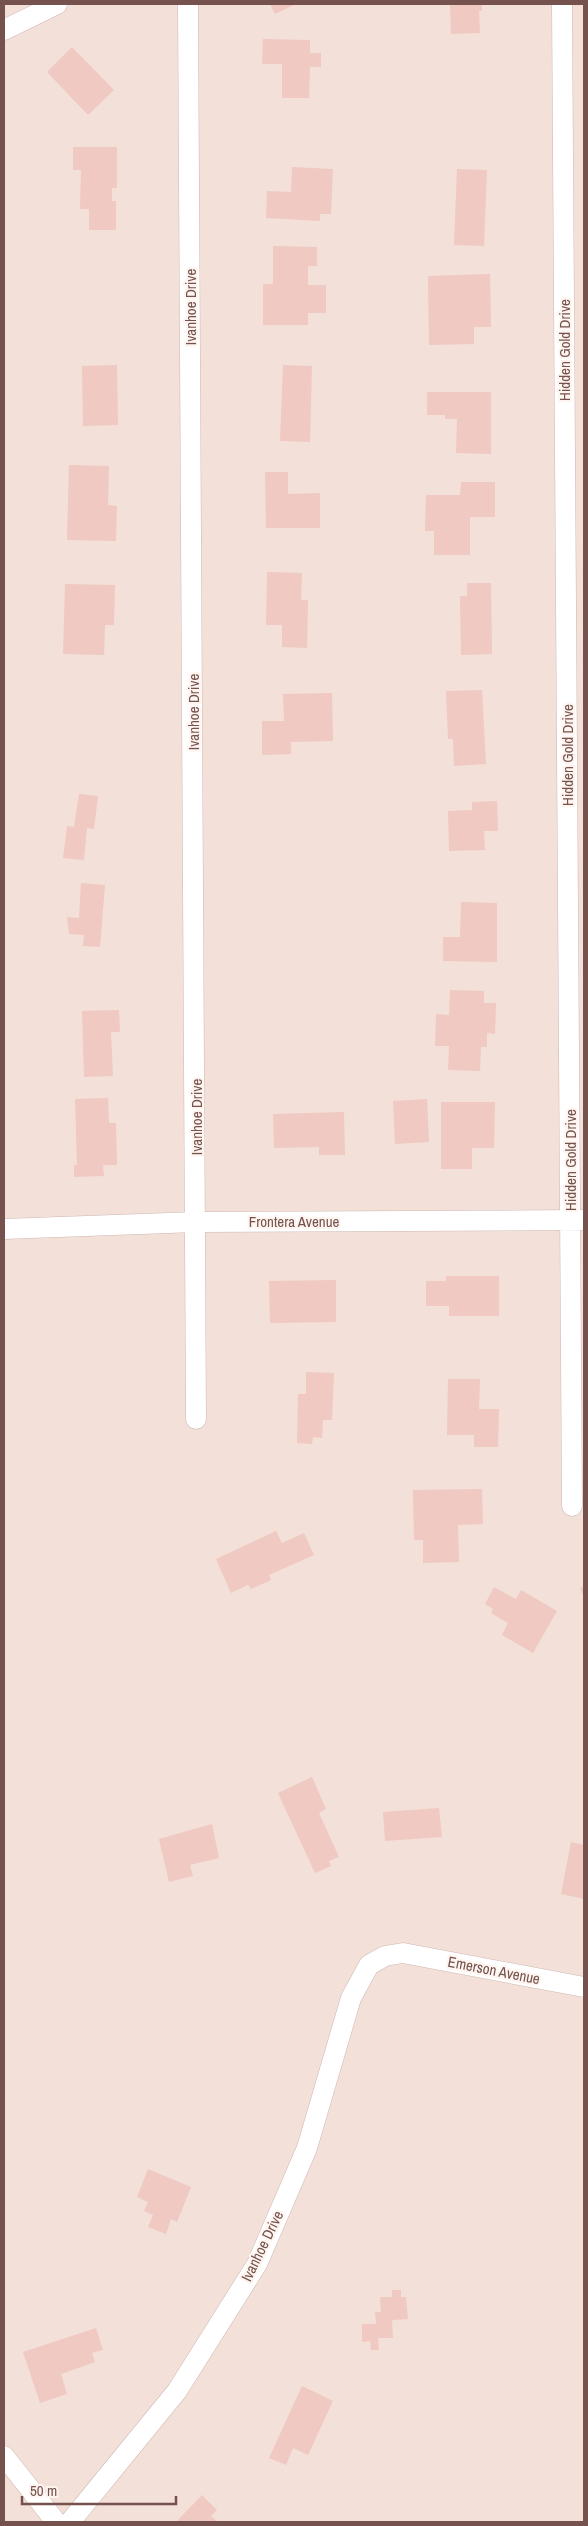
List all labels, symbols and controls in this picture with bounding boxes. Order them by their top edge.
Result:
street label: Ivanhoe Drive [180,269,201,345]
street label: Hidden Gold Drive [554,299,575,401]
street label: Ivanhoe Drive [183,674,204,750]
street label: Hidden Gold Drive [557,704,578,806]
street label: Ivanhoe Drive [186,1079,207,1155]
street label: Hidden Gold Drive [560,1109,581,1211]
street label: Frontera Avenue [249,1211,340,1232]
street label: Emerson Avenue [446,1951,542,1989]
street label: Ivanhoe Drive [236,2207,288,2285]
scale bar [22,2474,176,2506]
text: 50 m [30,2480,57,2501]

